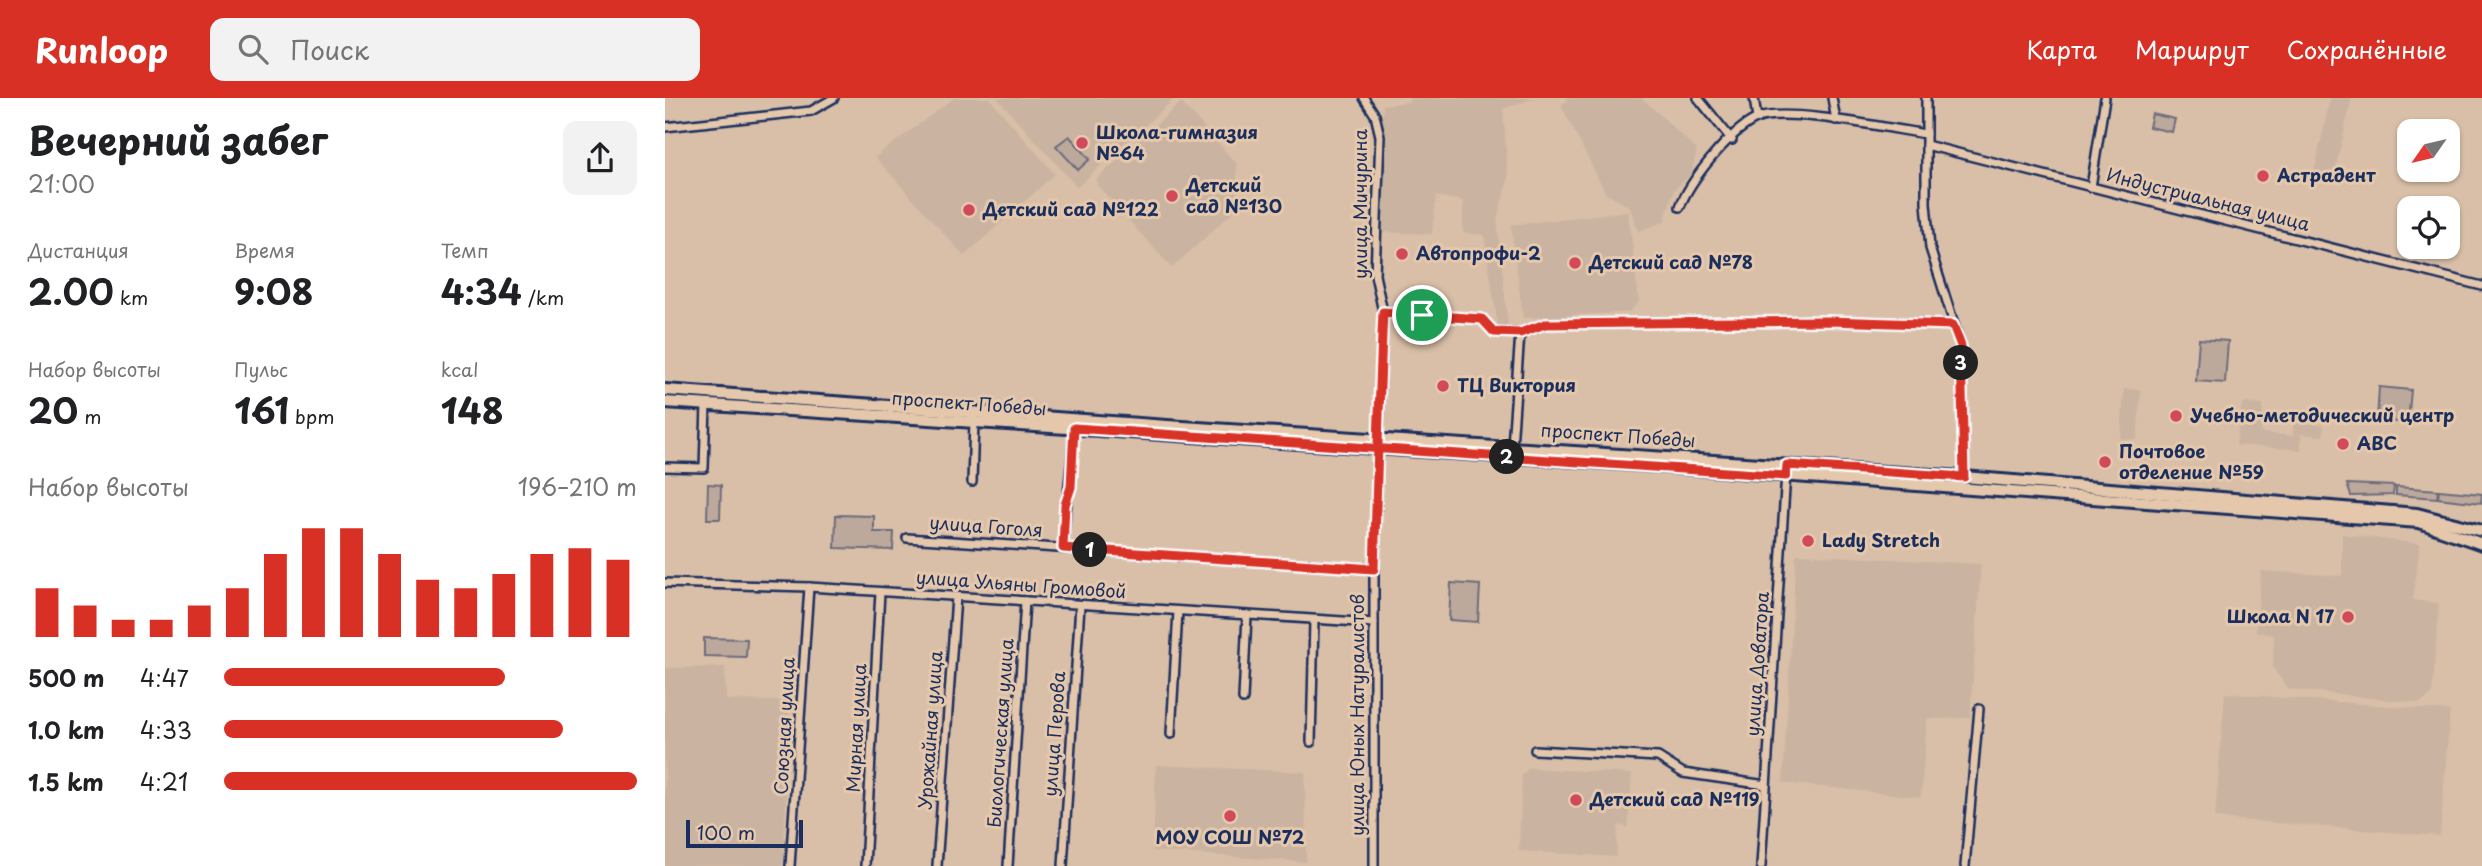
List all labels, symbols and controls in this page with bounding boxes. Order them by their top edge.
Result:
search box [210,18,700,81]
text: Runloop [35,24,168,74]
icon: search [234,30,272,68]
text: Поиск [290,30,369,69]
text: Карта [2026,31,2097,67]
text: Маршрут [2135,31,2249,67]
text: Сохранённые [2287,31,2447,67]
text: Вечерний забег [28,111,328,168]
place label: Школа-гимназия №64 [1096,118,1258,166]
north arrow [2397,119,2461,182]
map controls [2397,119,2460,259]
button: share [563,121,637,195]
street label: улица Мичурина [1346,128,1373,279]
marker: Школа-гимназия №64 [1074,135,1090,151]
street label: Индустриальная улица [2104,160,2313,237]
place label: Астрадент [2276,161,2376,188]
text: 21:00 [28,166,95,201]
marker: Астрадент [2255,168,2271,184]
place label: Детский сад №130 [1185,171,1282,219]
marker: Детский сад №130 [1164,188,1180,204]
place label: Детский сад №122 [982,195,1159,222]
button: locate [2397,196,2460,259]
marker: Детский сад №122 [961,202,977,218]
text: Дистанция [28,236,129,264]
text: Время [234,236,295,264]
text: Темп [441,236,489,264]
place label: Автопрофи-2 [1416,239,1541,266]
marker: Автопрофи-2 [1394,246,1410,262]
place label: Детский сад №78 [1588,248,1753,275]
marker: Детский сад №78 [1567,255,1583,271]
text: 2.00 [28,264,114,317]
text: 9:08 [234,264,313,317]
text: 4:34 [441,264,522,317]
text: km [114,283,148,311]
text: /km [522,283,564,311]
pin [1392,285,1452,345]
icon: arrive [1403,296,1441,334]
pin: 3 [1943,345,1979,380]
text: 3 [1954,348,1967,376]
text: Набор высоты [28,355,161,383]
text: Пульс [234,355,288,383]
text: kcal [441,355,479,383]
place label: ТЦ Виктория [1457,371,1576,398]
marker: ТЦ Виктория [1435,378,1451,394]
text: 20 [28,383,78,436]
text: 161 [234,383,289,436]
text: 148 [441,383,504,436]
street label: проспект Победы [891,384,1047,421]
place label: Учебно-методический центр [2190,401,2454,428]
text: m [78,402,102,430]
text: bpm [289,402,334,430]
marker: Учебно-методический центр [2168,408,2184,424]
street label: проспект Победы [1540,416,1696,453]
place label: АВС [2357,429,2397,456]
marker: АВС [2335,436,2351,452]
place label: Почтовое отделение №59 [2119,437,2264,485]
pin: 2 [1489,440,1525,474]
text: 2 [1500,442,1513,470]
marker: Почтовое отделение №59 [2097,454,2113,470]
text: Набор высоты [28,469,189,504]
text: 196–210 m [518,469,637,504]
street label: улица Гоголя [929,508,1044,543]
place label: Lady Stretch [1822,526,1940,553]
pin: 1 [1073,532,1107,568]
marker: Lady Stretch [1800,533,1816,549]
text: 1 [1085,535,1094,563]
street label: улица Ульяны Громовой [915,563,1127,604]
street label: улица Доватора [1738,590,1775,737]
street label: улица Юных Натуралистов [1343,594,1370,836]
place label: Школа N 17 [2227,602,2335,629]
marker: Школа N 17 [2340,609,2356,625]
street label: Биологическая улица [979,637,1020,828]
street label: Урожайная улица [910,649,949,810]
street label: Союзная улица [766,656,801,795]
text: 500 m [28,660,105,695]
text: 4:47 [140,660,189,695]
street label: Мирная улица [839,662,872,793]
street label: улица Перова [1036,670,1071,797]
text: 1.0 km [28,712,105,747]
text: 4:33 [140,712,192,747]
text: 1.5 km [28,764,104,799]
text: 4:21 [140,764,188,799]
place label: Детский сад №119 [1589,785,1760,812]
marker: Детский сад №119 [1568,792,1584,808]
marker: МОУ СОШ №72 [1222,808,1238,824]
scale bar [686,817,803,849]
text: 100 m [697,818,755,846]
place label: МОУ СОШ №72 [1156,823,1305,850]

